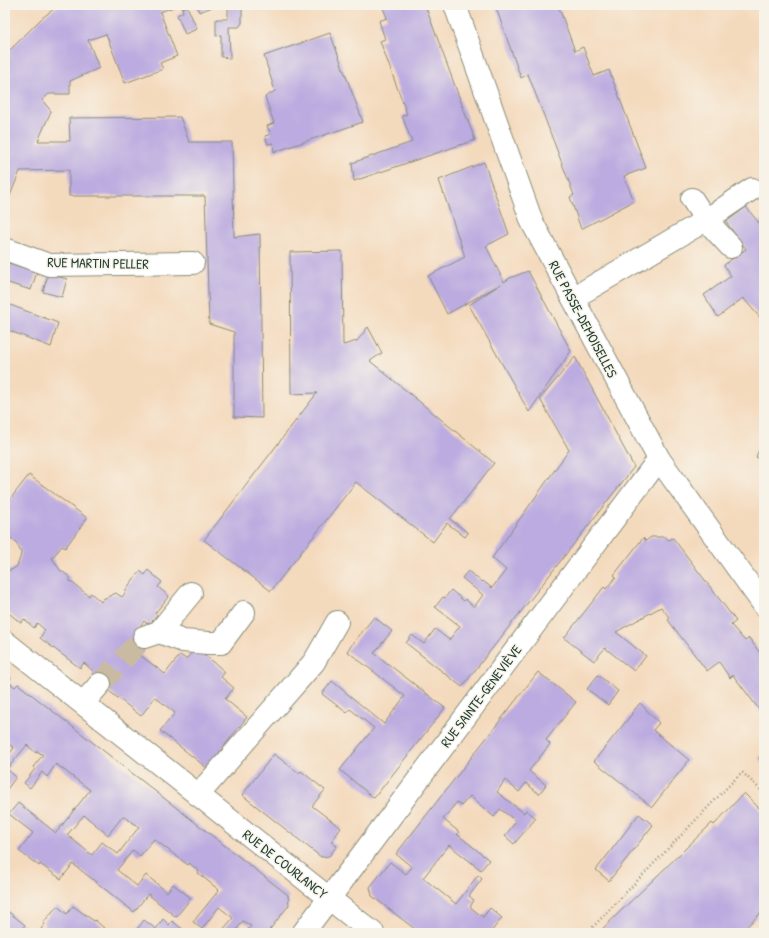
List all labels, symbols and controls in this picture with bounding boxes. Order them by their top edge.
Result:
street label: RUE MARTIN PELLER [47,252,149,273]
street label: RUE PASSE-DEMOISELLES [545,257,623,381]
street label: RUE SAINTE-GENEVIÈVE [436,641,525,751]
street label: RUE DE COURLANCY [239,825,332,903]

